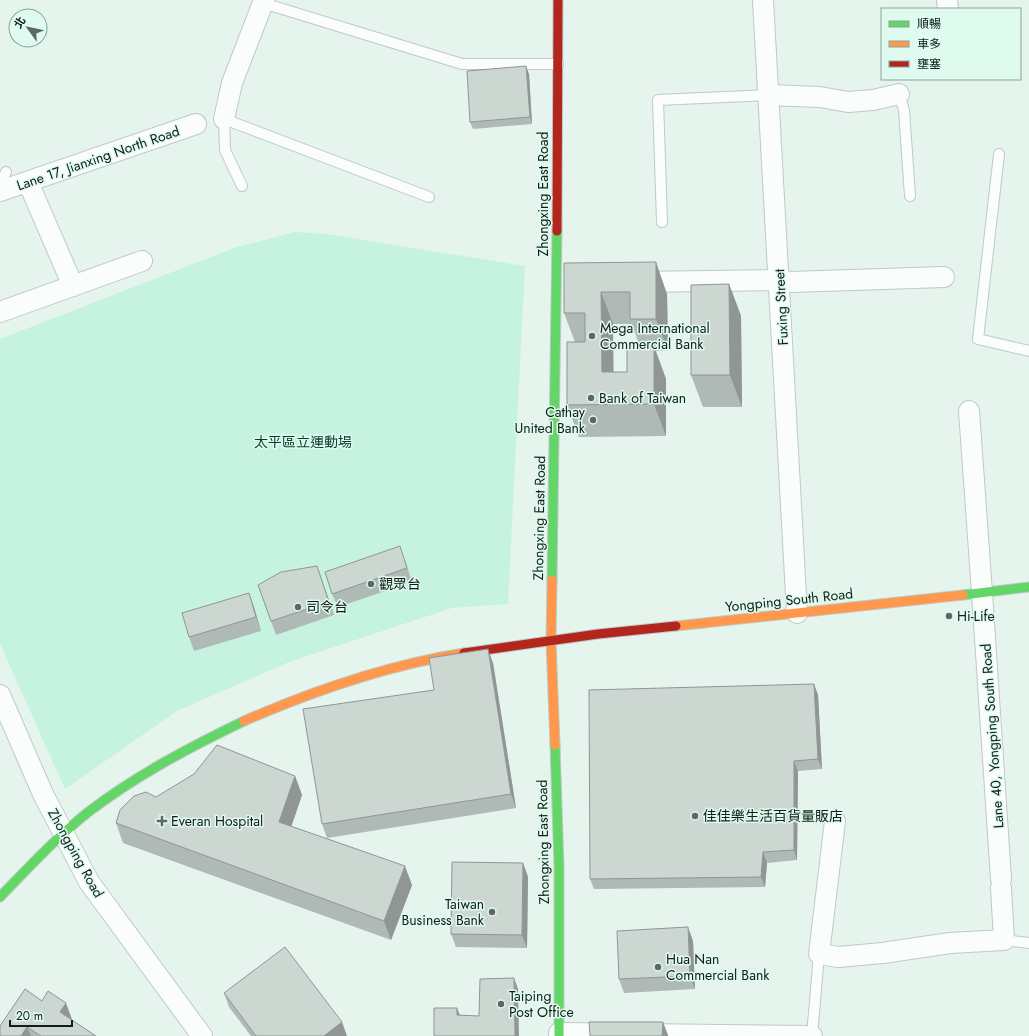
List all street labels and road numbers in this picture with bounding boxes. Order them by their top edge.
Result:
street label: Lane 17, Jianxing North Road [14,121,182,195]
street label: Zhongxing East Road [533,132,553,256]
street label: Fuxing Street [769,268,793,346]
street label: Zhongxing East Road [528,455,550,581]
street label: Yongping South Road [724,583,854,617]
street label: Lane 40, Yongping South Road [976,643,1008,829]
street label: Zhongxing East Road [532,779,554,905]
street label: Zhongping Road [43,805,109,901]

